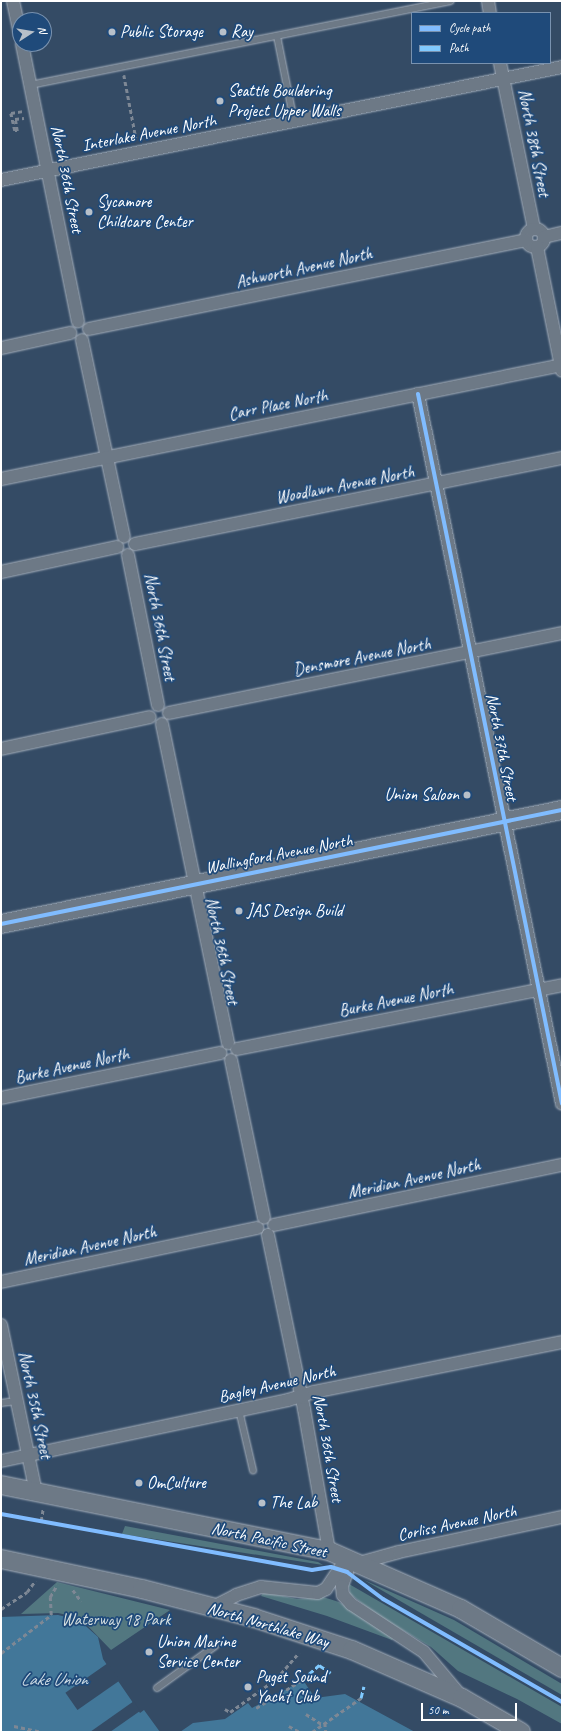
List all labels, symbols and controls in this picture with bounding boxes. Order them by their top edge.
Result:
north arrow [12,12,52,52]
legend [411,12,551,64]
text: Cycle path [449,20,491,36]
place label: Public Storage [120,22,202,42]
place label: Ray [231,22,253,42]
text: N [35,25,50,35]
marker: Public Storage [107,27,117,37]
marker: Ray [218,27,228,37]
text: Path [449,40,469,56]
place label: Seattle Bouldering Project Upper Walls [228,81,341,121]
street label: North 38th Street [514,87,554,199]
marker: Seattle Bouldering Project Upper Walls [215,96,225,106]
street label: Interlake Avenue North [80,110,218,156]
street label: North 36th Street [47,123,87,235]
place label: Sycamore Childcare Center [97,192,193,232]
marker: Sycamore Childcare Center [84,207,94,217]
street label: Ashworth Avenue North [234,244,374,292]
street label: Carr Place North [226,385,330,425]
street label: Woodlawn Avenue North [274,462,416,508]
street label: North 36th Street [140,571,180,683]
street label: Densmore Avenue North [292,634,432,680]
street label: North 37th Street [482,691,522,803]
place label: Union Saloon [384,785,459,805]
marker: Union Saloon [462,790,472,800]
street label: Wallingford Avenue North [204,830,354,878]
street label: North 36th Street [201,895,243,1007]
place label: JAS Design Build [247,901,343,921]
marker: JAS Design Build [234,906,244,916]
street label: Burke Avenue North [337,979,455,1021]
street label: Burke Avenue North [13,1044,131,1088]
street label: Meridian Avenue North [346,1155,482,1203]
street label: Meridian Avenue North [22,1222,158,1270]
street label: North 35th Street [14,1349,56,1461]
street label: Bagley Avenue North [217,1361,337,1407]
street label: North 36th Street [308,1392,348,1504]
place label: OmCulture [147,1473,206,1493]
marker: OmCulture [134,1478,144,1488]
place label: The Lab [270,1493,318,1513]
marker: The Lab [257,1498,267,1508]
street label: Corliss Avenue North [396,1500,518,1546]
street label: North Pacific Street [209,1518,329,1562]
street label: North Northlake Way [205,1598,331,1652]
park label: Waterway 18 Park [62,1610,170,1630]
place label: Union Marine Service Center [157,1632,240,1672]
marker: Union Marine Service Center [144,1647,154,1657]
place label: Puget Sound Yacht Club [256,1667,326,1707]
water label: Lake Union [21,1668,87,1690]
marker: Puget Sound Yacht Club [243,1682,253,1692]
scale bar [423,1695,519,1721]
text: 50 m [428,1702,448,1718]

